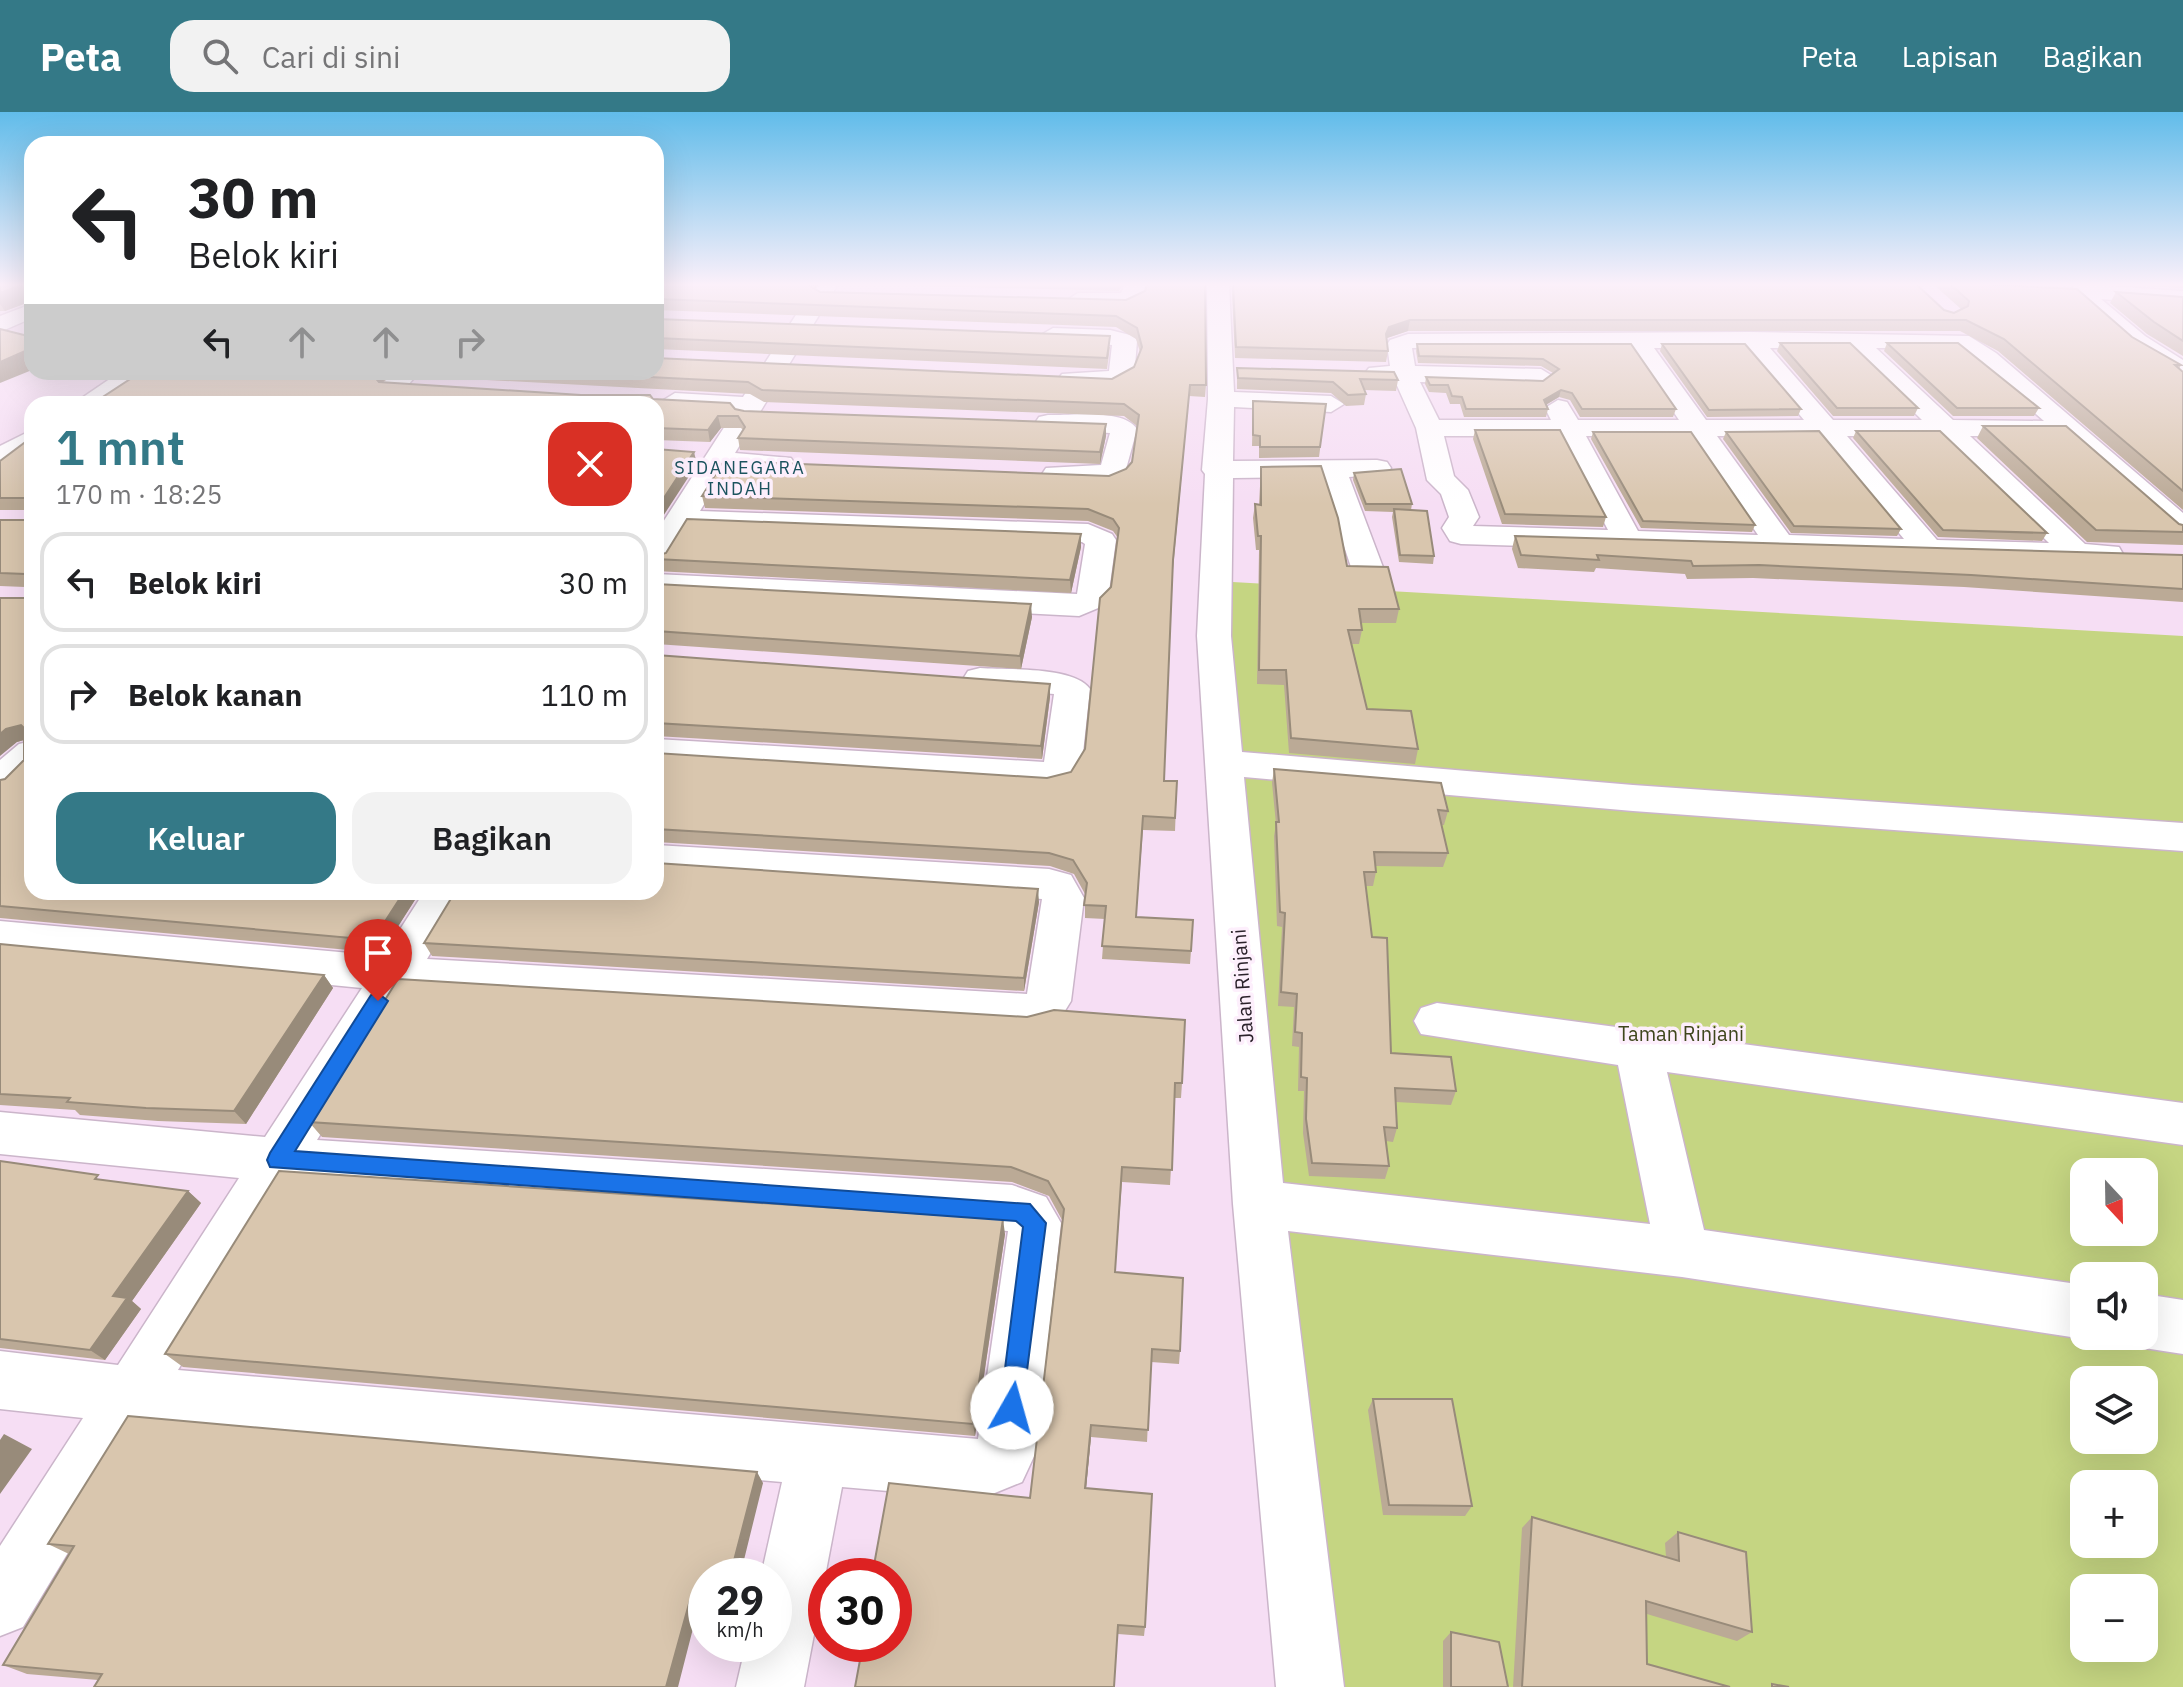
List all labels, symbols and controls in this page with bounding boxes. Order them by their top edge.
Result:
search box [170,20,730,92]
text: Peta [40,32,122,81]
icon: search [198,34,242,78]
text: Cari di sini [262,37,401,76]
text: Peta [1801,38,1858,75]
text: Lapisan [1902,38,1999,75]
text: Bagikan [2043,38,2143,75]
text: 30 m [188,161,318,233]
icon: left [56,168,160,272]
text: Belok kiri [188,231,339,278]
icon: left [196,320,240,364]
icon: ahead [280,320,324,364]
icon: ahead [364,320,408,364]
icon: right [448,320,492,364]
text: 1 mnt [56,416,185,478]
button: close [548,422,632,506]
district label: SIDANEGARA INDAH [674,456,806,500]
text: 170 m · 18:25 [56,477,222,511]
icon: left [60,560,104,604]
text: Belok kiri [128,563,262,602]
text: 30 m [559,563,628,602]
icon: right [60,672,104,716]
text: Belok kanan [128,675,302,714]
text: 110 m [541,675,628,714]
button: Keluar [56,792,336,884]
button: Bagikan [352,792,632,884]
pin [344,919,412,1001]
street label: Jalan Rinjani [1225,928,1259,1044]
icon: arrive [356,931,400,975]
park label: Taman Rinjani [1618,1020,1744,1047]
north arrow [2070,1158,2158,1246]
map controls [2070,1158,2158,1662]
button: sound [2070,1262,2158,1350]
position arrow [970,1366,1054,1450]
button: layers [2070,1366,2158,1454]
button: + [2070,1470,2158,1558]
speed limit sign: 30 [808,1558,912,1662]
text: 29 [716,1574,764,1626]
button: − [2070,1574,2158,1662]
text: km/h [716,1616,764,1643]

